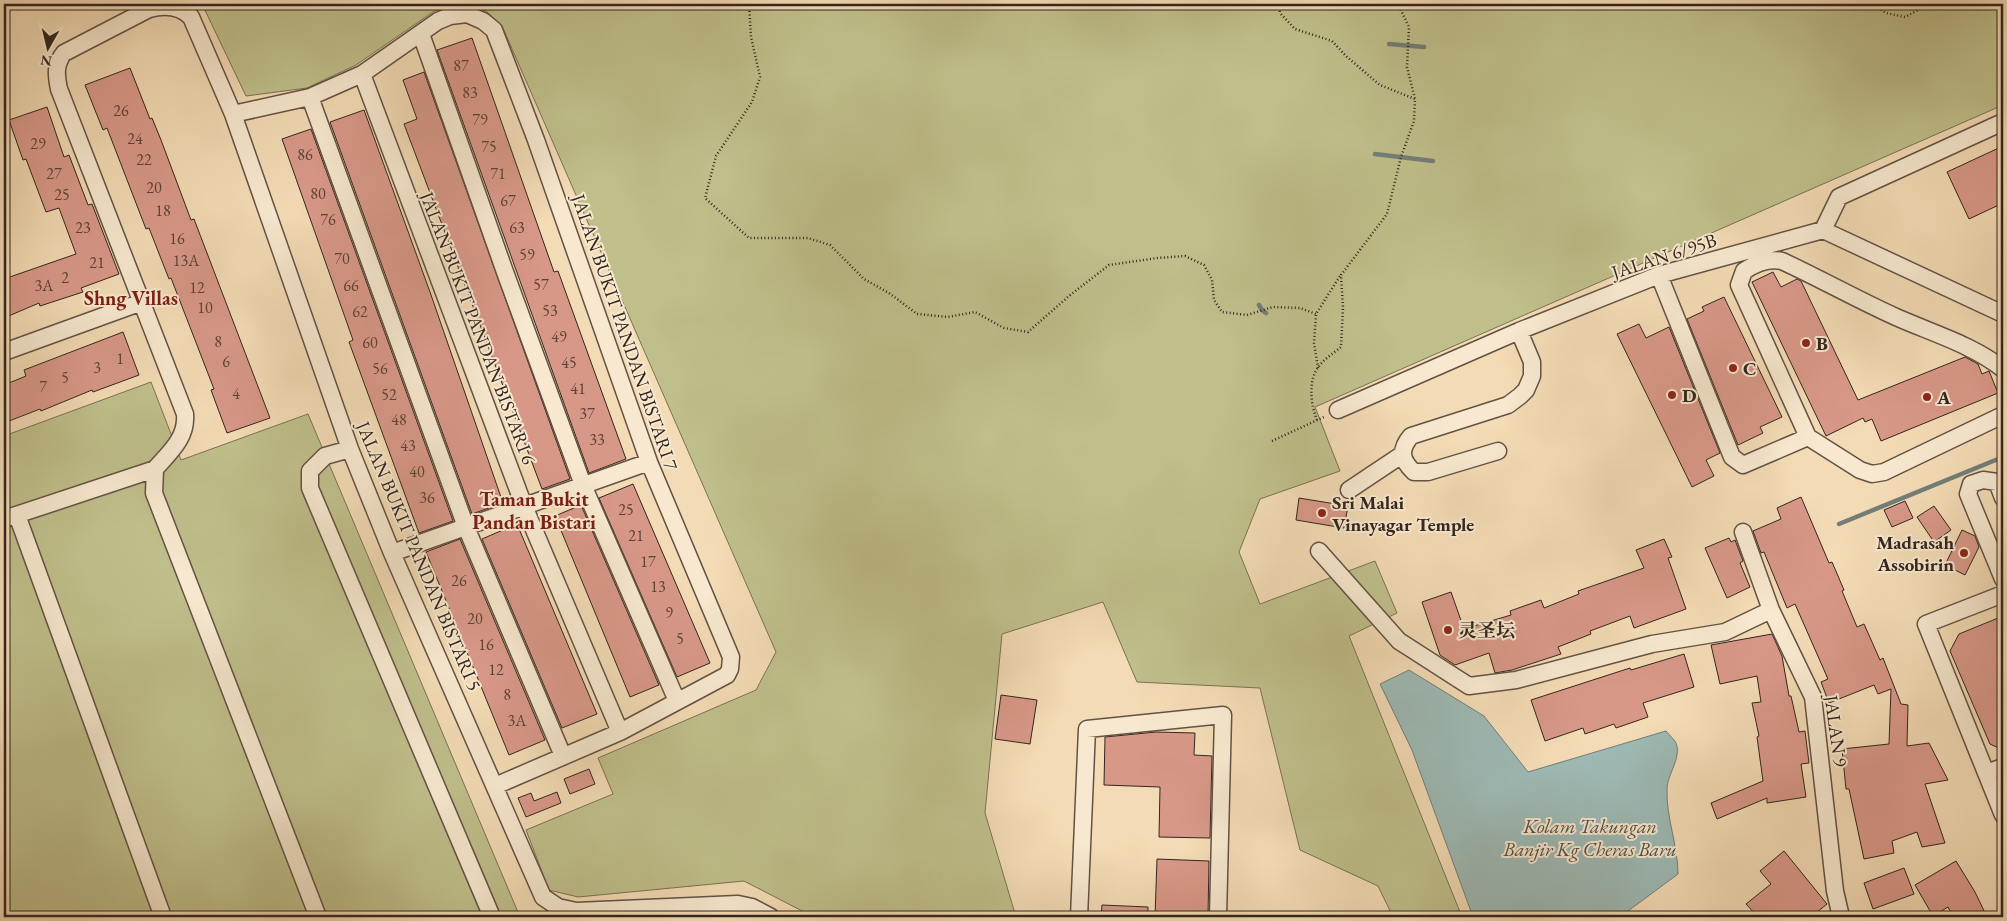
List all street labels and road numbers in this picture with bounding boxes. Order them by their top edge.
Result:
street label: JALAN BUKIT PANDAN BISTARI 6 [414,186,542,468]
street label: JALAN BUKIT PANDAN BISTARI 7 [565,189,684,474]
street label: JALAN 6/95B [1606,227,1720,285]
street label: JALAN BUKIT PANDAN BISTARI 5 [350,416,487,694]
street label: JALAN 9 [1818,692,1853,768]

